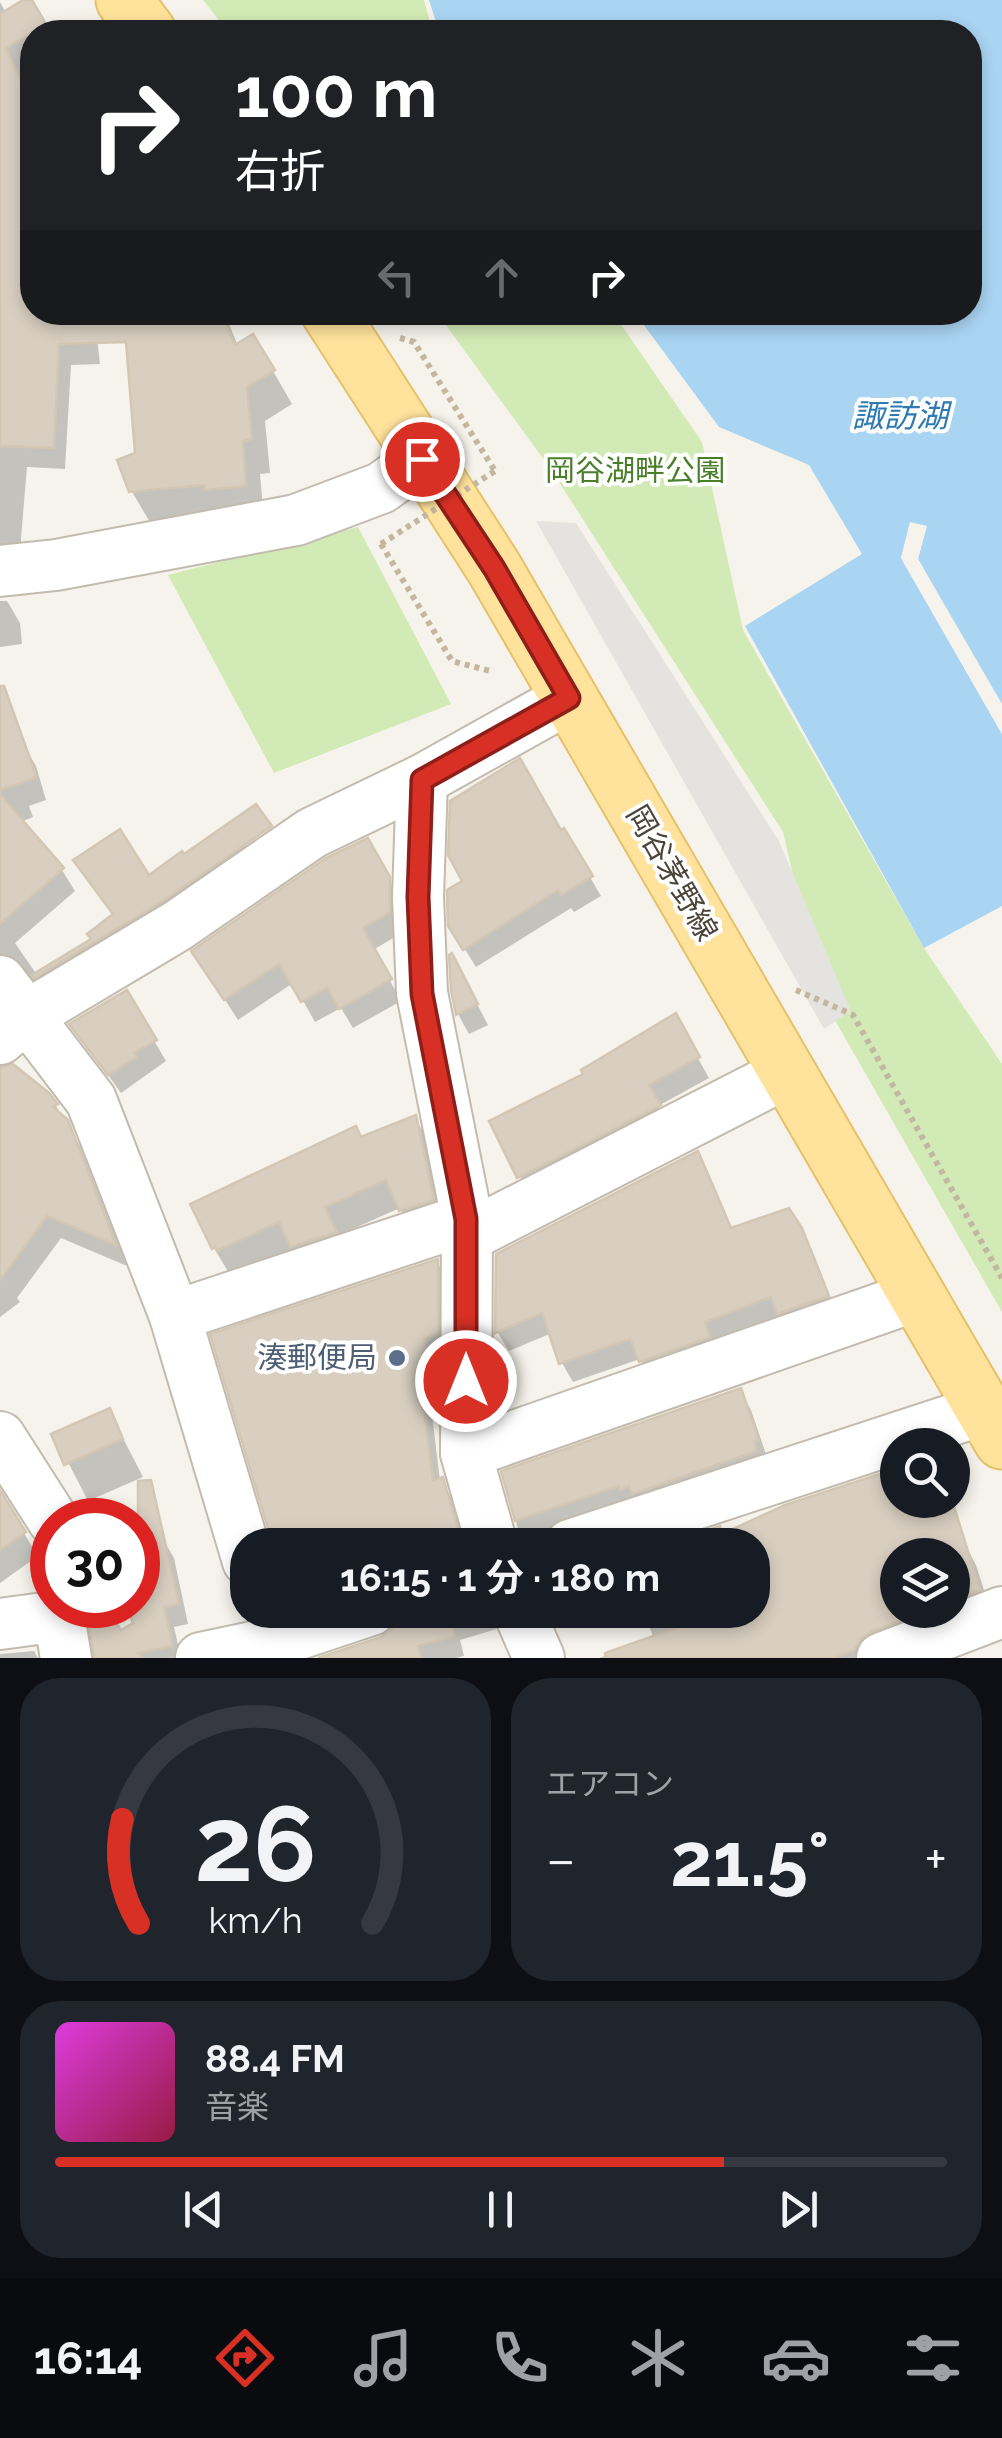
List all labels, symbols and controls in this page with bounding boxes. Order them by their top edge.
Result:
text: 100 m [235,51,438,133]
icon: right [70,60,200,190]
text: 右折 [235,145,325,198]
icon: left [369,250,424,305]
icon: ahead [474,250,529,305]
icon: right [579,250,634,305]
water label: 諏訪湖 [852,397,953,434]
pin [380,417,465,502]
icon: arrive [395,432,450,487]
park label: 岡谷湖畔公園 [545,453,725,488]
street label: 岡谷茅野線 [620,799,725,946]
position arrow [414,1329,518,1433]
place label: 湊郵便局 [257,1340,377,1375]
marker: 湊郵便局 [386,1347,408,1369]
map controls [880,1428,970,1628]
button: search [880,1428,970,1518]
speed limit sign: 30 [30,1498,160,1628]
button: layers [880,1538,970,1628]
text: 16:15 · 1 分 · 180 m [340,1555,660,1600]
text: エアコン [546,1765,674,1802]
text: 26 [195,1783,316,1905]
text: 21.5° [670,1815,829,1904]
text: − [546,1827,576,1892]
text: + [924,1827,947,1892]
text: km/h [208,1899,303,1941]
text: 88.4 FM [205,2036,345,2081]
text: 音楽 [205,2088,269,2125]
icon: previous [176,2182,231,2237]
icon: pause [473,2182,528,2237]
icon: next [771,2182,826,2237]
icon: directions [210,2323,280,2393]
icon: music [348,2323,418,2393]
icon: phone [485,2323,555,2393]
icon: climate [623,2323,693,2393]
icon: car [761,2323,831,2393]
icon: filters [898,2323,968,2393]
text: 16:14 [34,2332,142,2385]

